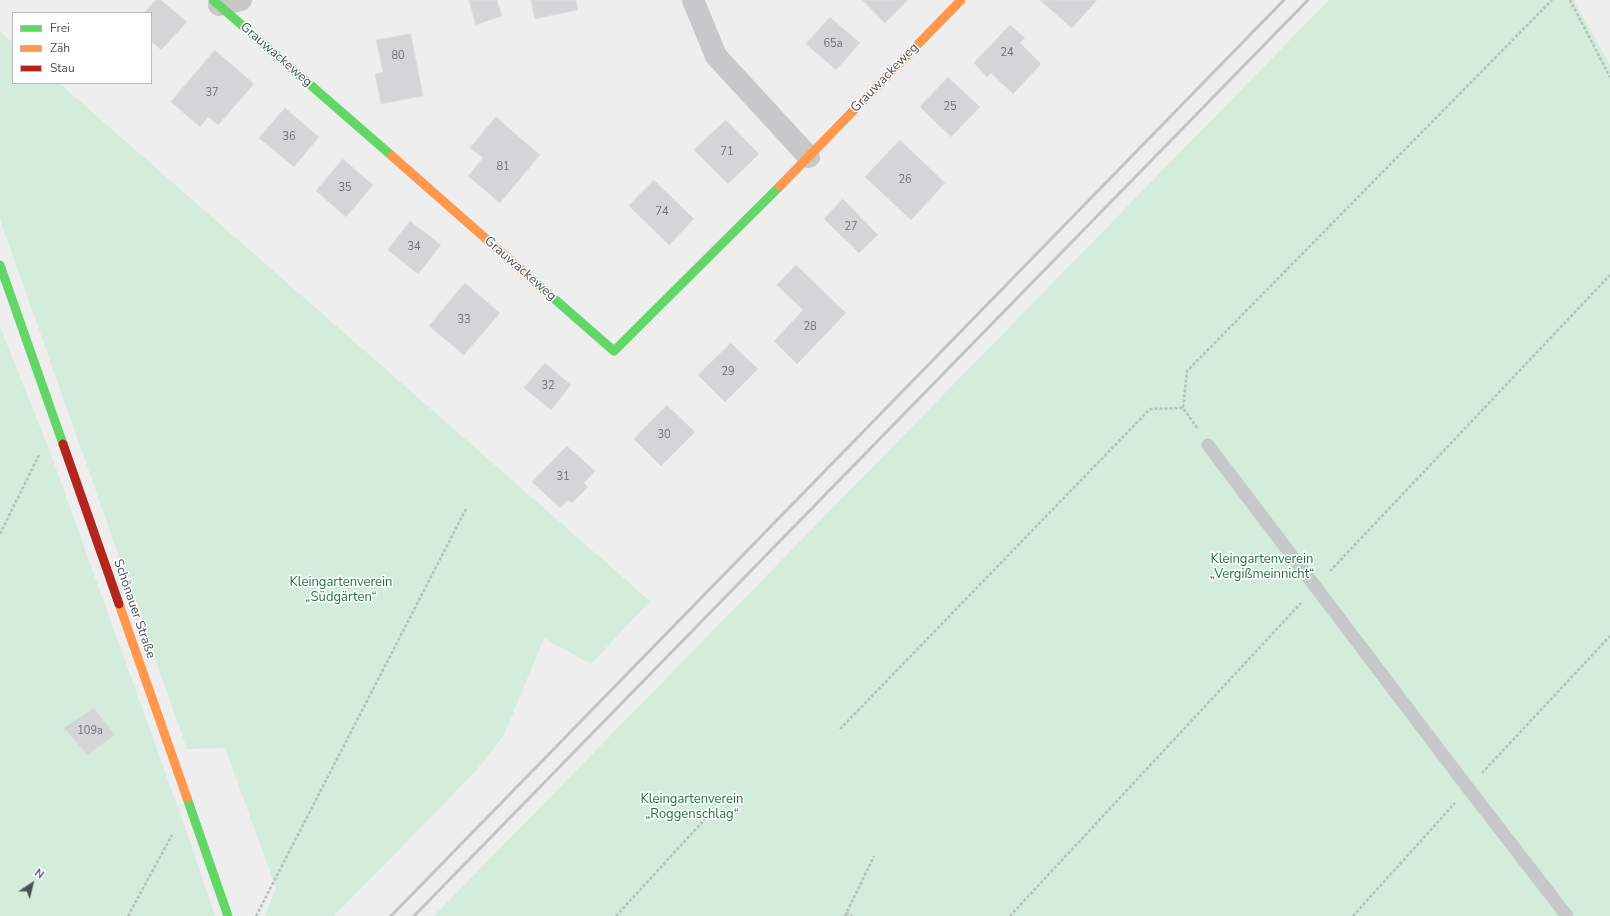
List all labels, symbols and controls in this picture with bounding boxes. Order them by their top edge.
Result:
legend [12,12,152,84]
street label: Grauwackeweg [237,19,315,91]
text: Frei [50,20,70,36]
house number: 65a [823,37,843,51]
text: Zäh [50,40,70,56]
street label: Grauwackeweg [848,40,922,116]
house number: 24 [1000,46,1014,60]
house number: 80 [391,49,405,63]
text: Stau [50,60,75,76]
house number: 37 [205,86,219,100]
house number: 25 [943,100,957,114]
house number: 36 [282,130,296,144]
house number: 71 [720,145,734,159]
house number: 81 [496,160,510,174]
house number: 26 [898,173,912,187]
house number: 35 [338,181,352,195]
house number: 74 [655,205,669,219]
house number: 27 [844,220,858,234]
street label: Grauwackeweg [481,233,559,305]
house number: 34 [407,240,421,254]
house number: 33 [457,313,471,327]
house number: 28 [803,320,817,334]
house number: 29 [721,365,735,379]
house number: 32 [541,379,555,393]
house number: 30 [657,428,671,442]
house number: 31 [556,470,570,484]
park label: Kleingartenverein „Vergißmeinnicht“ [1210,552,1314,583]
street label: Schönauer Straße [110,557,158,661]
park label: Kleingartenverein „Südgärten“ [290,575,392,606]
house number: 109a [77,724,103,738]
park label: Kleingartenverein „Roggenschlag“ [641,792,743,823]
north arrow [12,864,52,904]
text: N [31,865,47,882]

